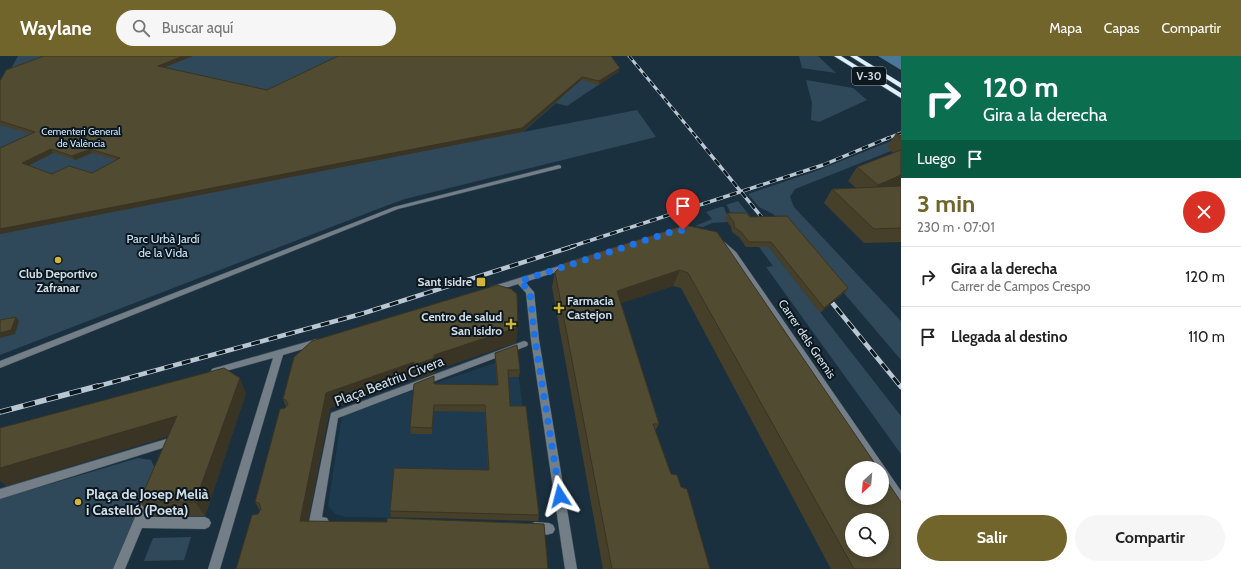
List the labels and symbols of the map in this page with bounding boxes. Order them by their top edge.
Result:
road number: V-30 [852,67,886,85]
park label: Cementeri General de València [41,125,121,150]
pin [666,189,700,230]
park label: Parc Urbà Jardí de la Vida [126,231,200,260]
marker: Club Deportivo Zafranar [53,255,63,265]
place label: Club Deportivo Zafranar [19,266,98,295]
place label: Sant Isidre [418,274,472,289]
marker: Sant Isidre [475,276,487,288]
place label: Farmacia Castejon [567,293,614,322]
street label: Carrer dels Gremis [775,296,839,381]
marker: Farmacia Castejon [554,303,564,313]
place label: Centro de salud San Isidro [421,309,502,338]
marker: Centro de salud San Isidro [505,318,517,330]
street label: Plaça Beatriu Civera [332,352,447,410]
north arrow [845,461,889,505]
position arrow [539,475,581,517]
place label: Plaça de Josep Melià i Castelló (Poeta) [86,485,209,519]
marker: Plaça de Josep Melià i Castelló (Poeta) [73,497,83,507]

